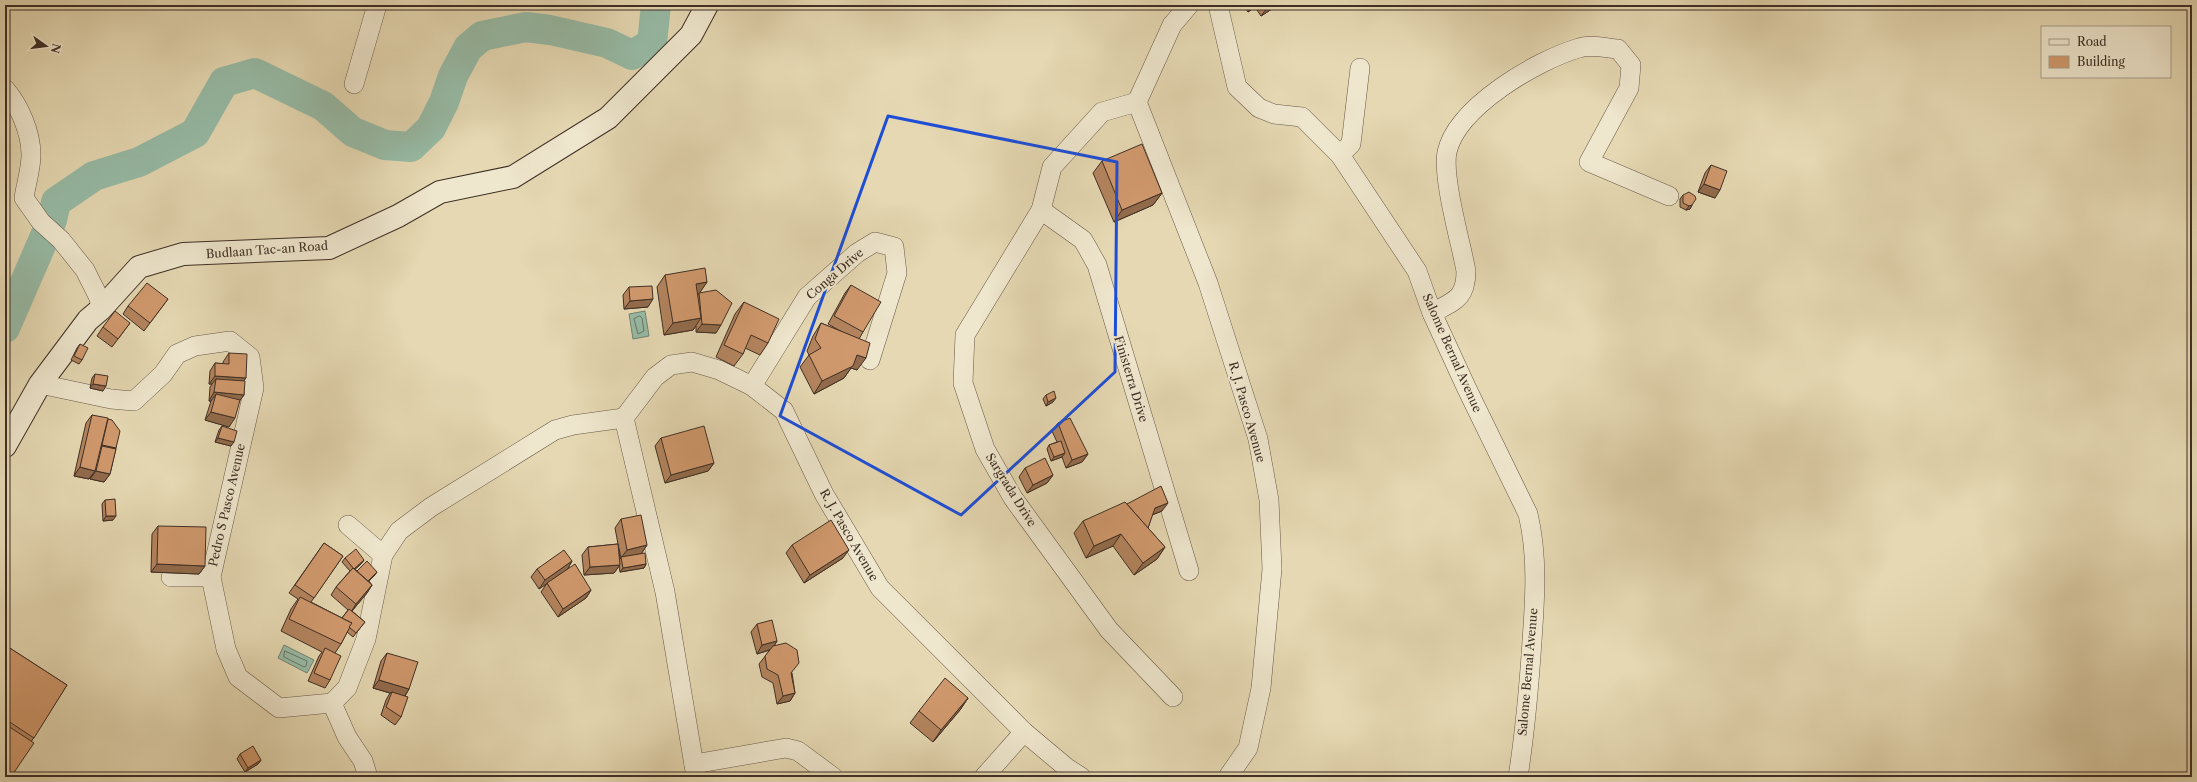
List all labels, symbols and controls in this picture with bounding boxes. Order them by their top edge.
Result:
north arrow [26,26,66,66]
legend [2041,26,2171,78]
text: Road [2077,34,2107,49]
text: N [48,42,64,55]
text: Building [2077,54,2125,69]
street label: Budlaan Tac-an Road [205,238,329,261]
street label: Conga Drive [803,245,867,303]
street label: Salome Bernal Avenue [1419,291,1486,415]
street label: Finisterra Drive [1111,334,1152,424]
street label: R. J. Pasco Avenue [1226,360,1269,464]
street label: Pedro S Pasco Avenue [205,442,248,568]
street label: Sargrada Drive [983,450,1040,530]
street label: R. J. Pasco Avenue [817,486,882,584]
street label: Salome Bernal Avenue [1514,607,1541,737]

